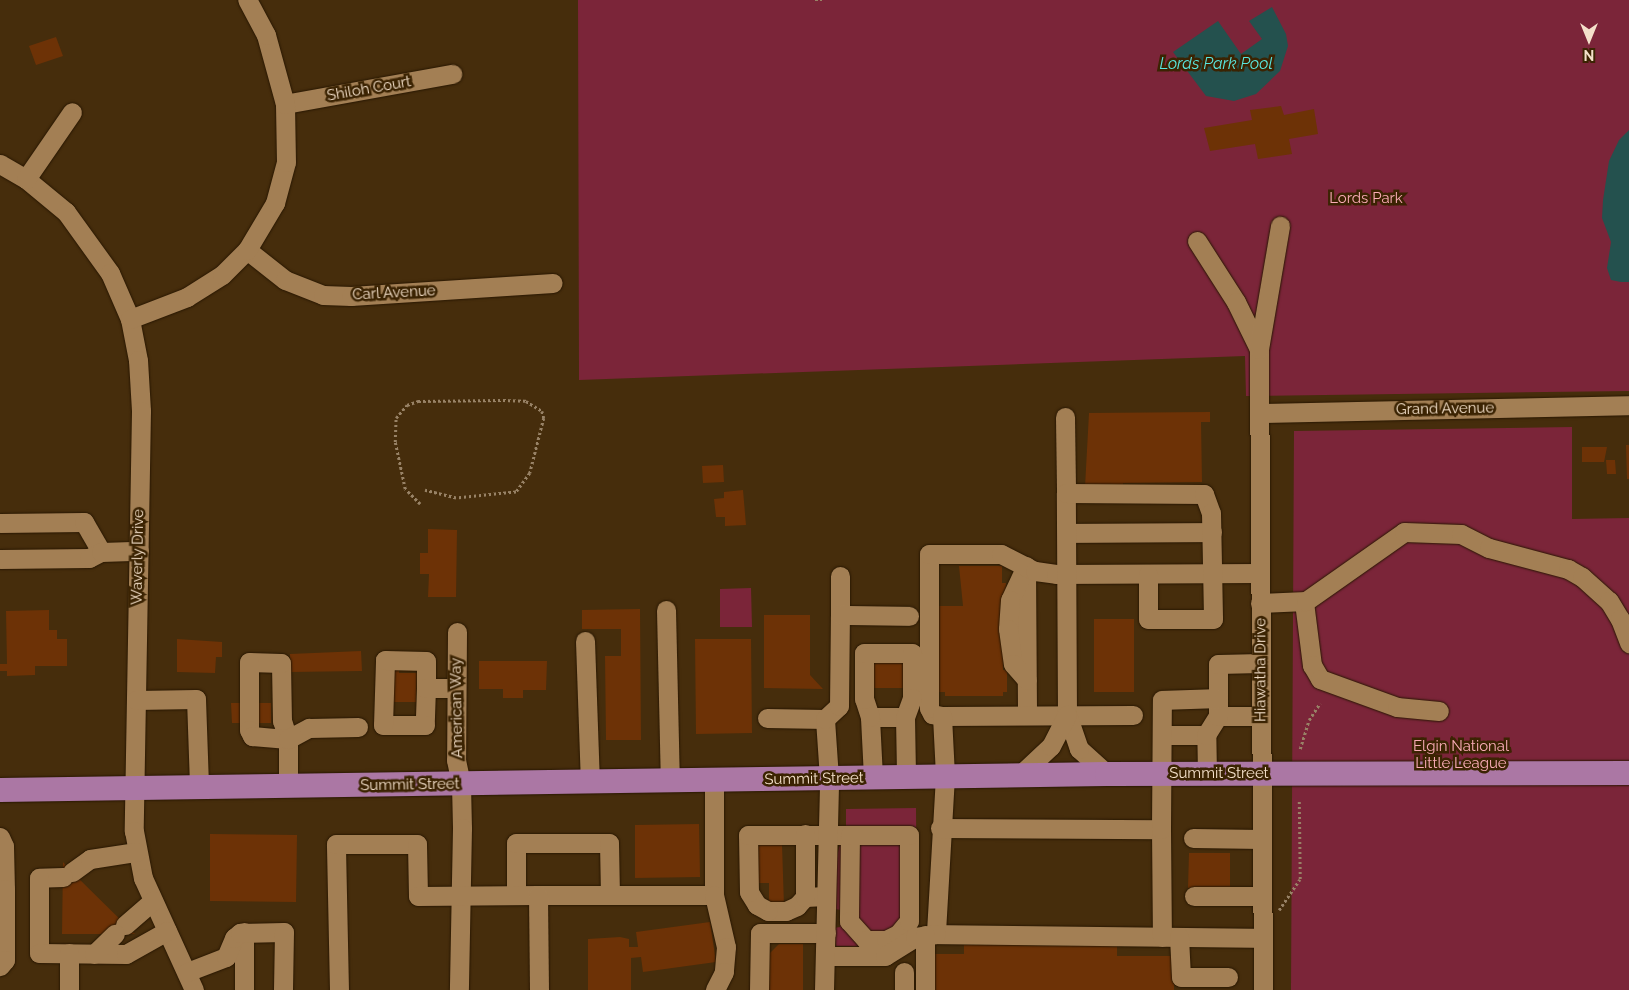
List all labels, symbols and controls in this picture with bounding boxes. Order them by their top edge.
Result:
north arrow [1564,15,1614,65]
text: N [1584,47,1594,63]
water label: Lords Park Pool [1159,54,1273,74]
street label: Shiloh Court [326,73,412,105]
park label: Lords Park [1329,190,1403,208]
street label: Carl Avenue [351,282,437,304]
street label: Grand Avenue [1396,399,1494,419]
street label: Waverly Drive [128,509,148,605]
street label: Hiawatha Drive [1252,618,1270,722]
street label: American Way [447,657,467,759]
park label: Elgin National Little League [1413,737,1509,772]
street label: Summit Street [1169,765,1269,783]
street label: Summit Street [764,769,864,789]
street label: Summit Street [360,775,460,795]

